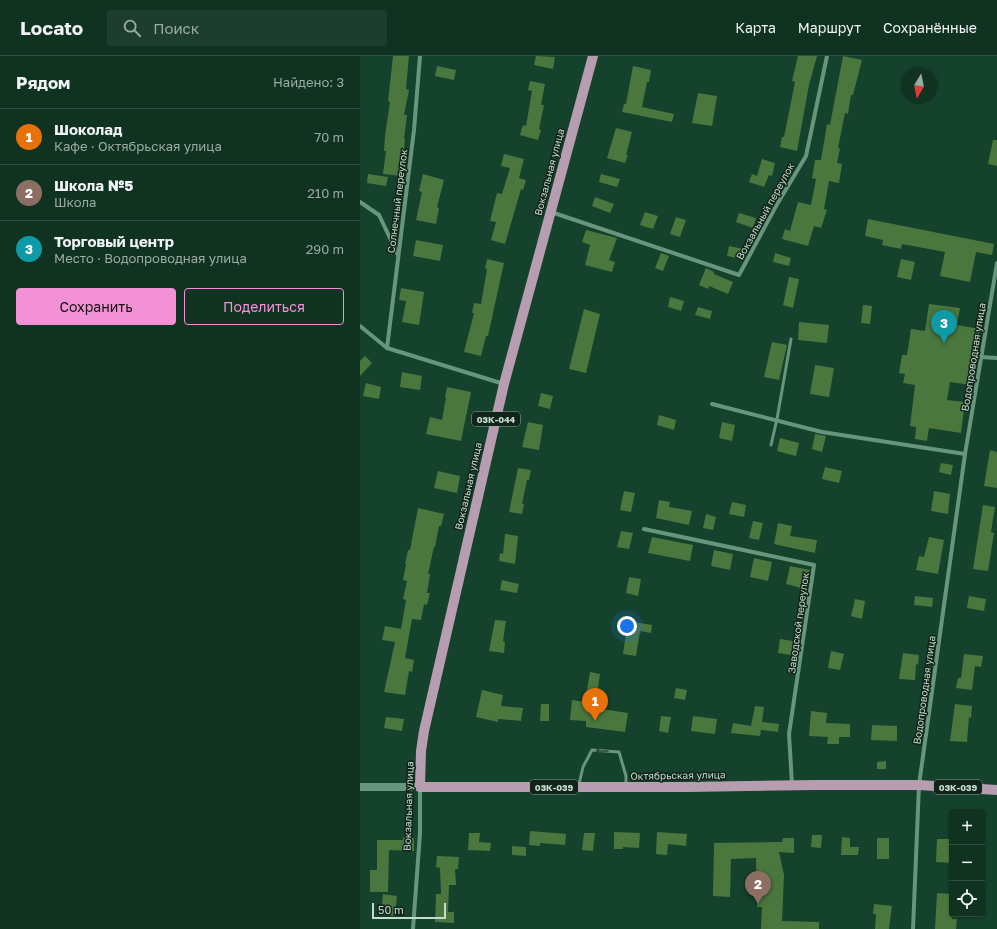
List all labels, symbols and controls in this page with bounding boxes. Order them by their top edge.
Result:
search box [107,10,387,46]
text: Locato [20,16,83,39]
icon: search [121,17,143,39]
text: Поиск [153,19,199,37]
text: Карта [735,19,776,36]
text: Маршрут [798,19,861,36]
text: Сохранённые [883,19,977,36]
north arrow [901,68,937,104]
text: Рядом [16,72,70,93]
text: Найдено: 3 [273,74,344,90]
text: Шоколад [54,120,122,138]
street label: Вокзальная улица [532,127,566,217]
text: 1 [26,129,32,145]
text: 70 m [314,129,344,145]
text: Кафе · Октябрьская улица [54,138,222,154]
street label: Солнечный переулок [385,148,409,254]
street label: Вокзальный переулок [733,160,797,262]
text: Школа №5 [54,176,133,194]
text: 2 [25,185,33,201]
text: 210 m [307,185,344,201]
text: Школа [54,194,96,210]
text: Торговый центр [54,232,174,250]
text: 3 [25,241,33,257]
text: 290 m [306,241,344,257]
text: Место · Водопроводная улица [54,250,247,266]
button: Сохранить [16,288,176,325]
button: Поделиться [184,288,344,325]
street label: Водопроводная улица [958,302,988,412]
pin: 3 [931,310,957,343]
road number: 03К-044 [472,412,520,426]
street label: Вокзальная улица [452,441,484,531]
street label: Заводской переулок [785,572,811,674]
your location [617,616,637,636]
street label: Водопроводная улица [910,635,938,745]
pin: 1 [582,688,608,721]
one-way arrow [596,747,609,754]
street label: Вокзальная улица [400,761,416,851]
street label: Октябрьская улица [630,768,726,782]
road number: 03К-039 [530,780,578,794]
road number: 03К-039 [934,780,982,794]
map controls [949,809,985,917]
button: + [949,809,985,845]
button: − [949,845,985,881]
pin: 2 [745,871,771,904]
button: locate [949,881,985,917]
scale bar [372,901,446,920]
text: 50 m [378,903,404,916]

